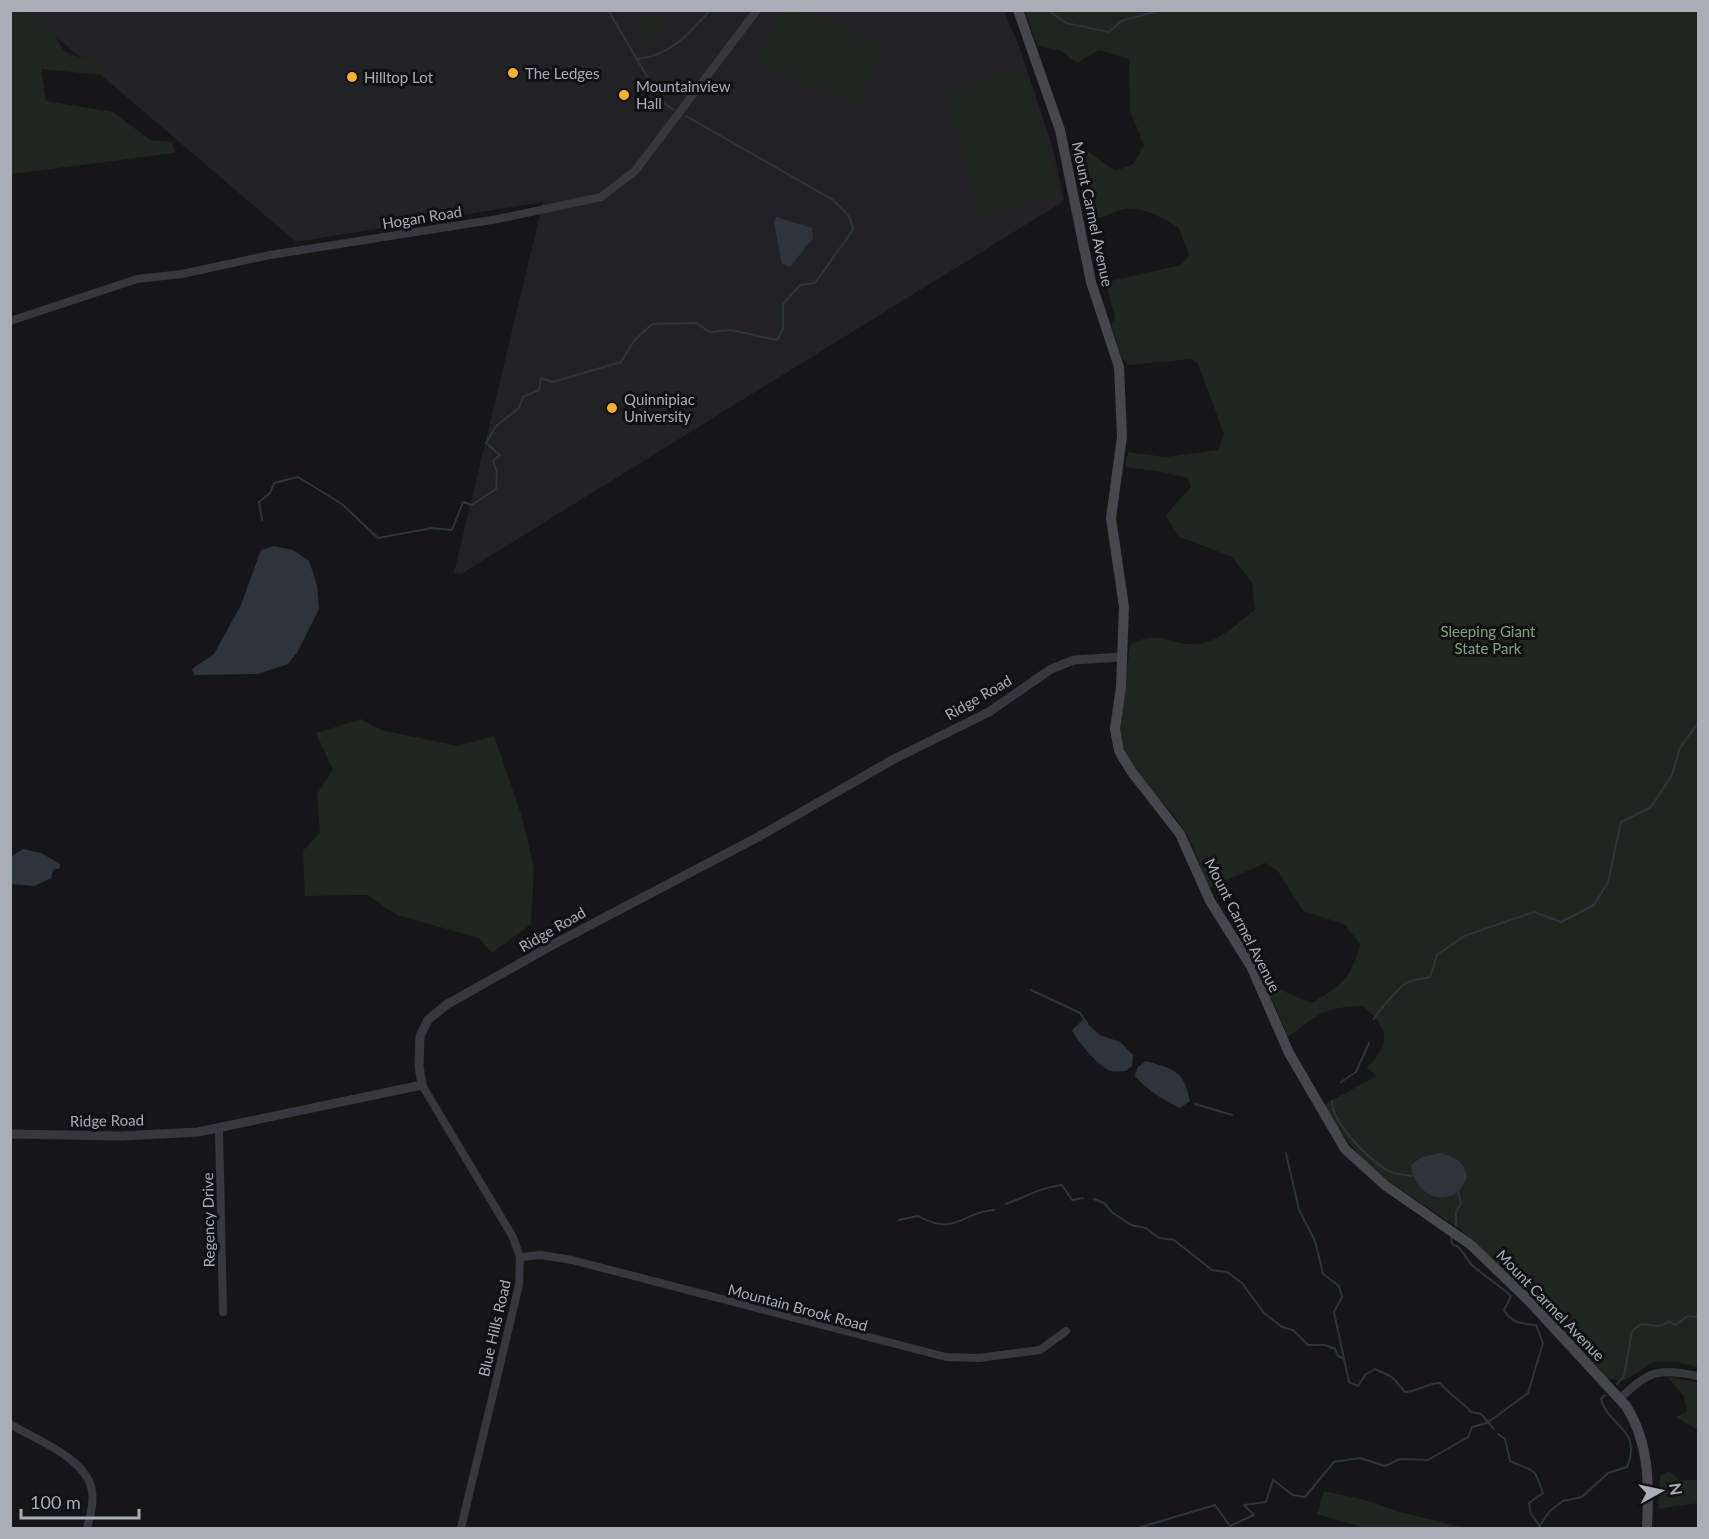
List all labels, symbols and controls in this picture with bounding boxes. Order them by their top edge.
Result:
place label: The Ledges [525,64,599,82]
marker: The Ledges [506,66,520,80]
place label: Hilltop Lot [364,68,434,86]
marker: Hilltop Lot [345,70,359,84]
place label: Mountainview Hall [636,77,731,112]
marker: Mountainview Hall [617,88,631,102]
street label: Mount Carmel Avenue [1069,140,1117,288]
street label: Hogan Road [381,202,463,232]
place label: Quinnipiac University [624,390,695,425]
marker: Quinnipiac University [605,401,619,415]
park label: Sleeping Giant State Park [1440,622,1536,657]
street label: Ridge Road [941,671,1015,723]
street label: Mount Carmel Avenue [1201,855,1285,995]
street label: Ridge Road [515,903,589,955]
street label: Ridge Road [70,1110,144,1130]
street label: Regency Drive [198,1172,218,1268]
street label: Mount Carmel Avenue [1493,1246,1609,1364]
street label: Blue Hills Road [474,1278,514,1378]
street label: Mountain Brook Road [726,1280,870,1334]
north arrow [1631,1461,1691,1521]
text: N [1666,1481,1687,1496]
scale bar [21,1482,140,1520]
text: 100 m [30,1491,81,1513]

